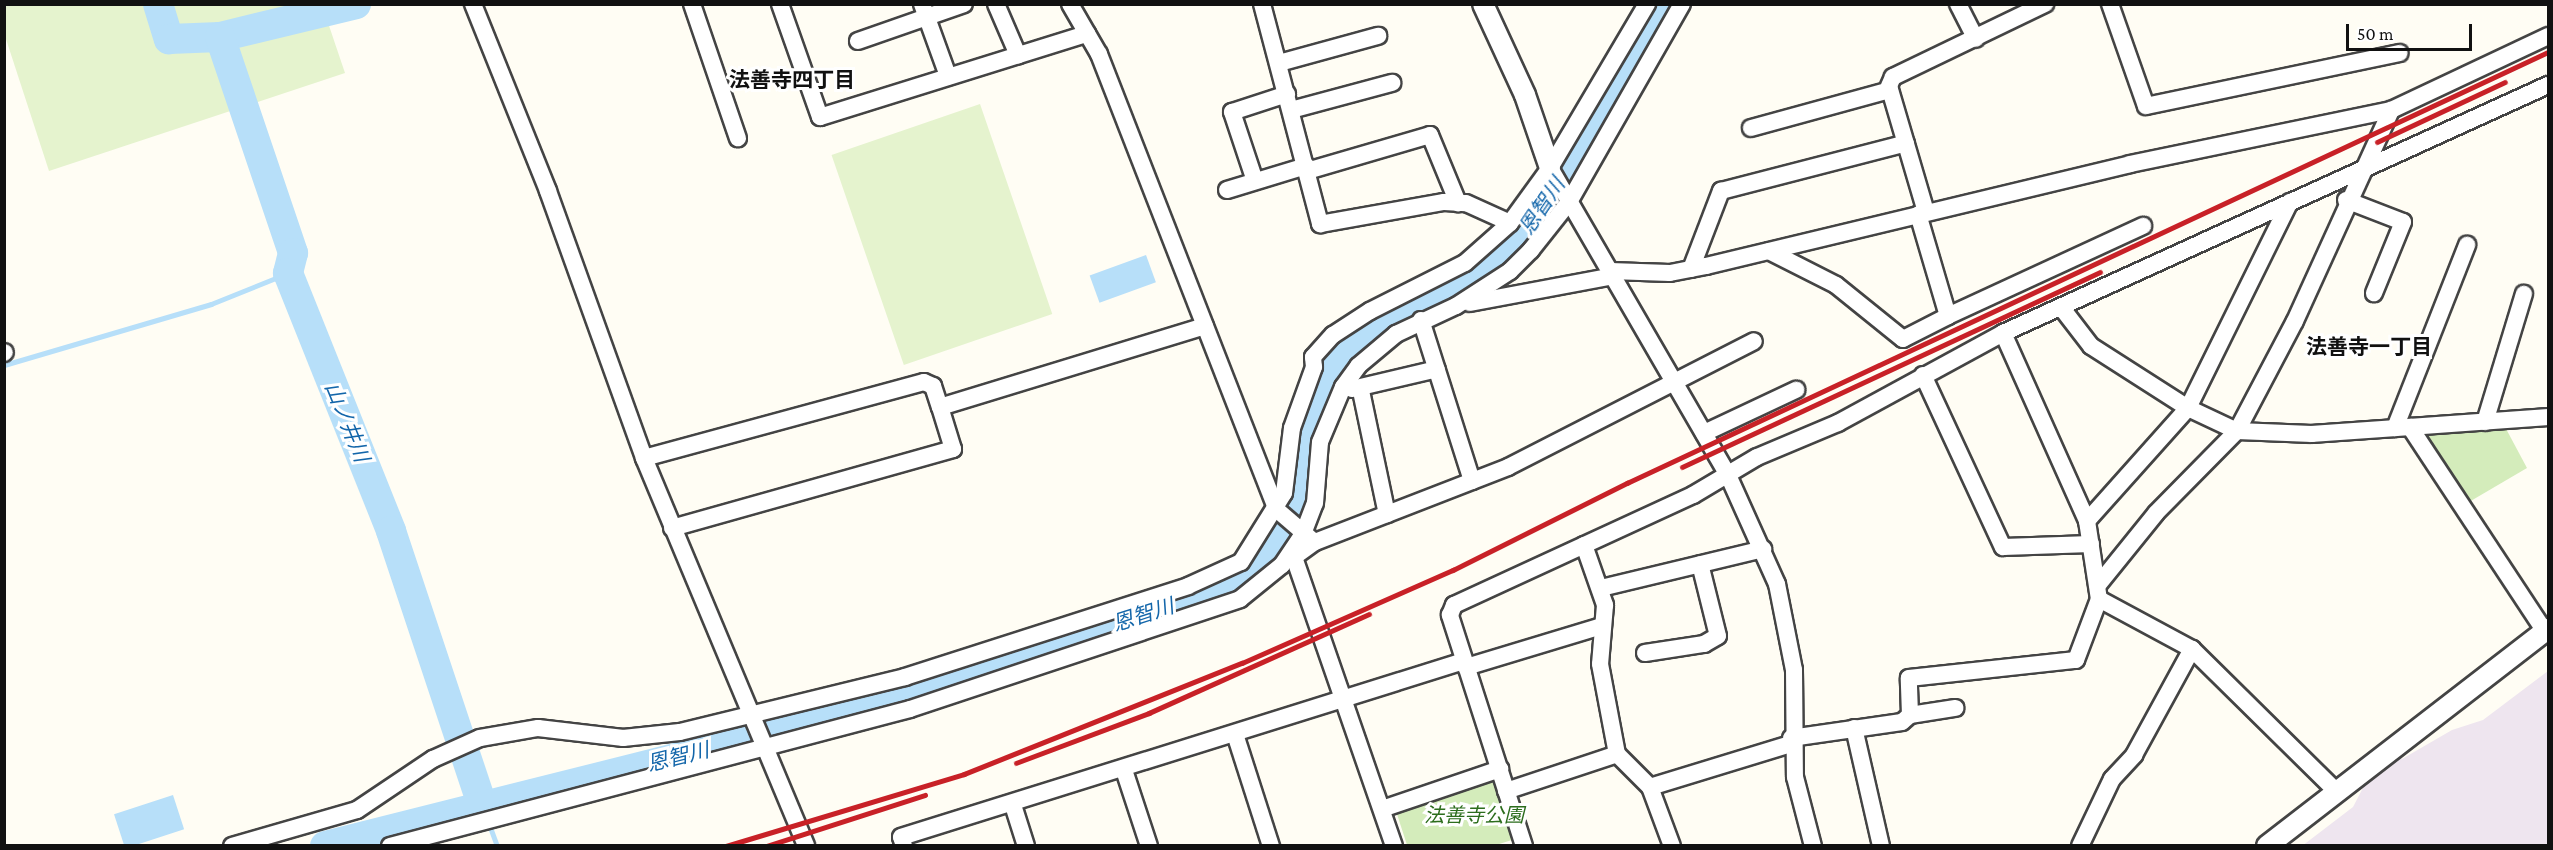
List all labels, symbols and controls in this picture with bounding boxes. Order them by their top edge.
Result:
scale bar [2349,12,2475,50]
text: 50 m [2357,24,2394,44]
district label: 法善寺四丁目 [729,67,855,93]
water label: 恩智川 [1514,173,1570,239]
district label: 法善寺一丁目 [2306,334,2432,360]
water label: 山ノ井川 [320,378,374,466]
water label: 恩智川 [1109,593,1177,637]
water label: 恩智川 [644,737,712,777]
park label: 法善寺公園 [1424,803,1524,827]

